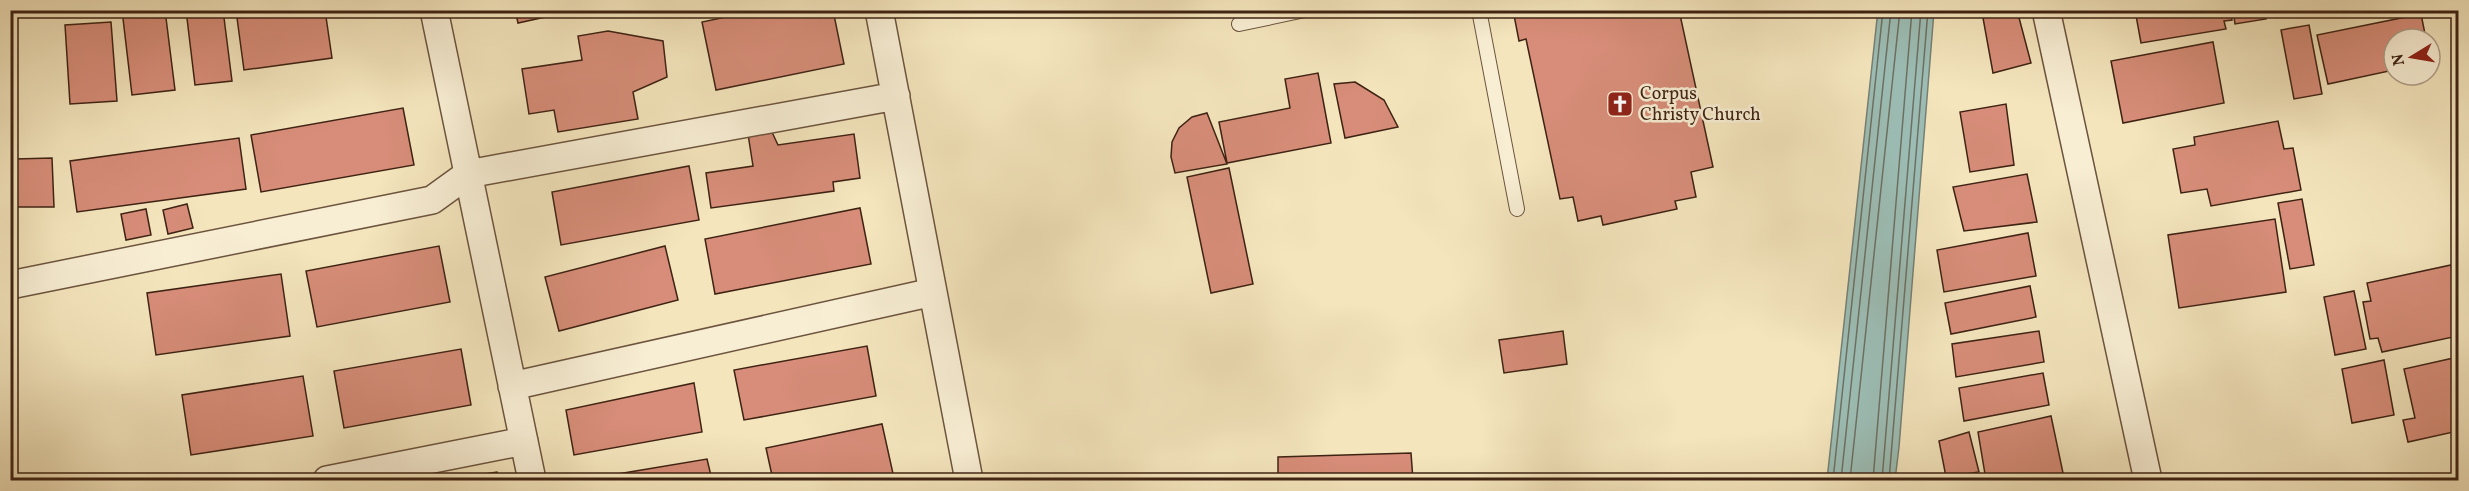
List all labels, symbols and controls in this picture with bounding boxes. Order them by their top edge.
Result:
north arrow [2382,27,2442,87]
text: N [2387,51,2411,67]
place label: Corpus Christy Church [1640,82,1761,128]
church icon: Corpus Christy Church [1605,89,1635,119]

